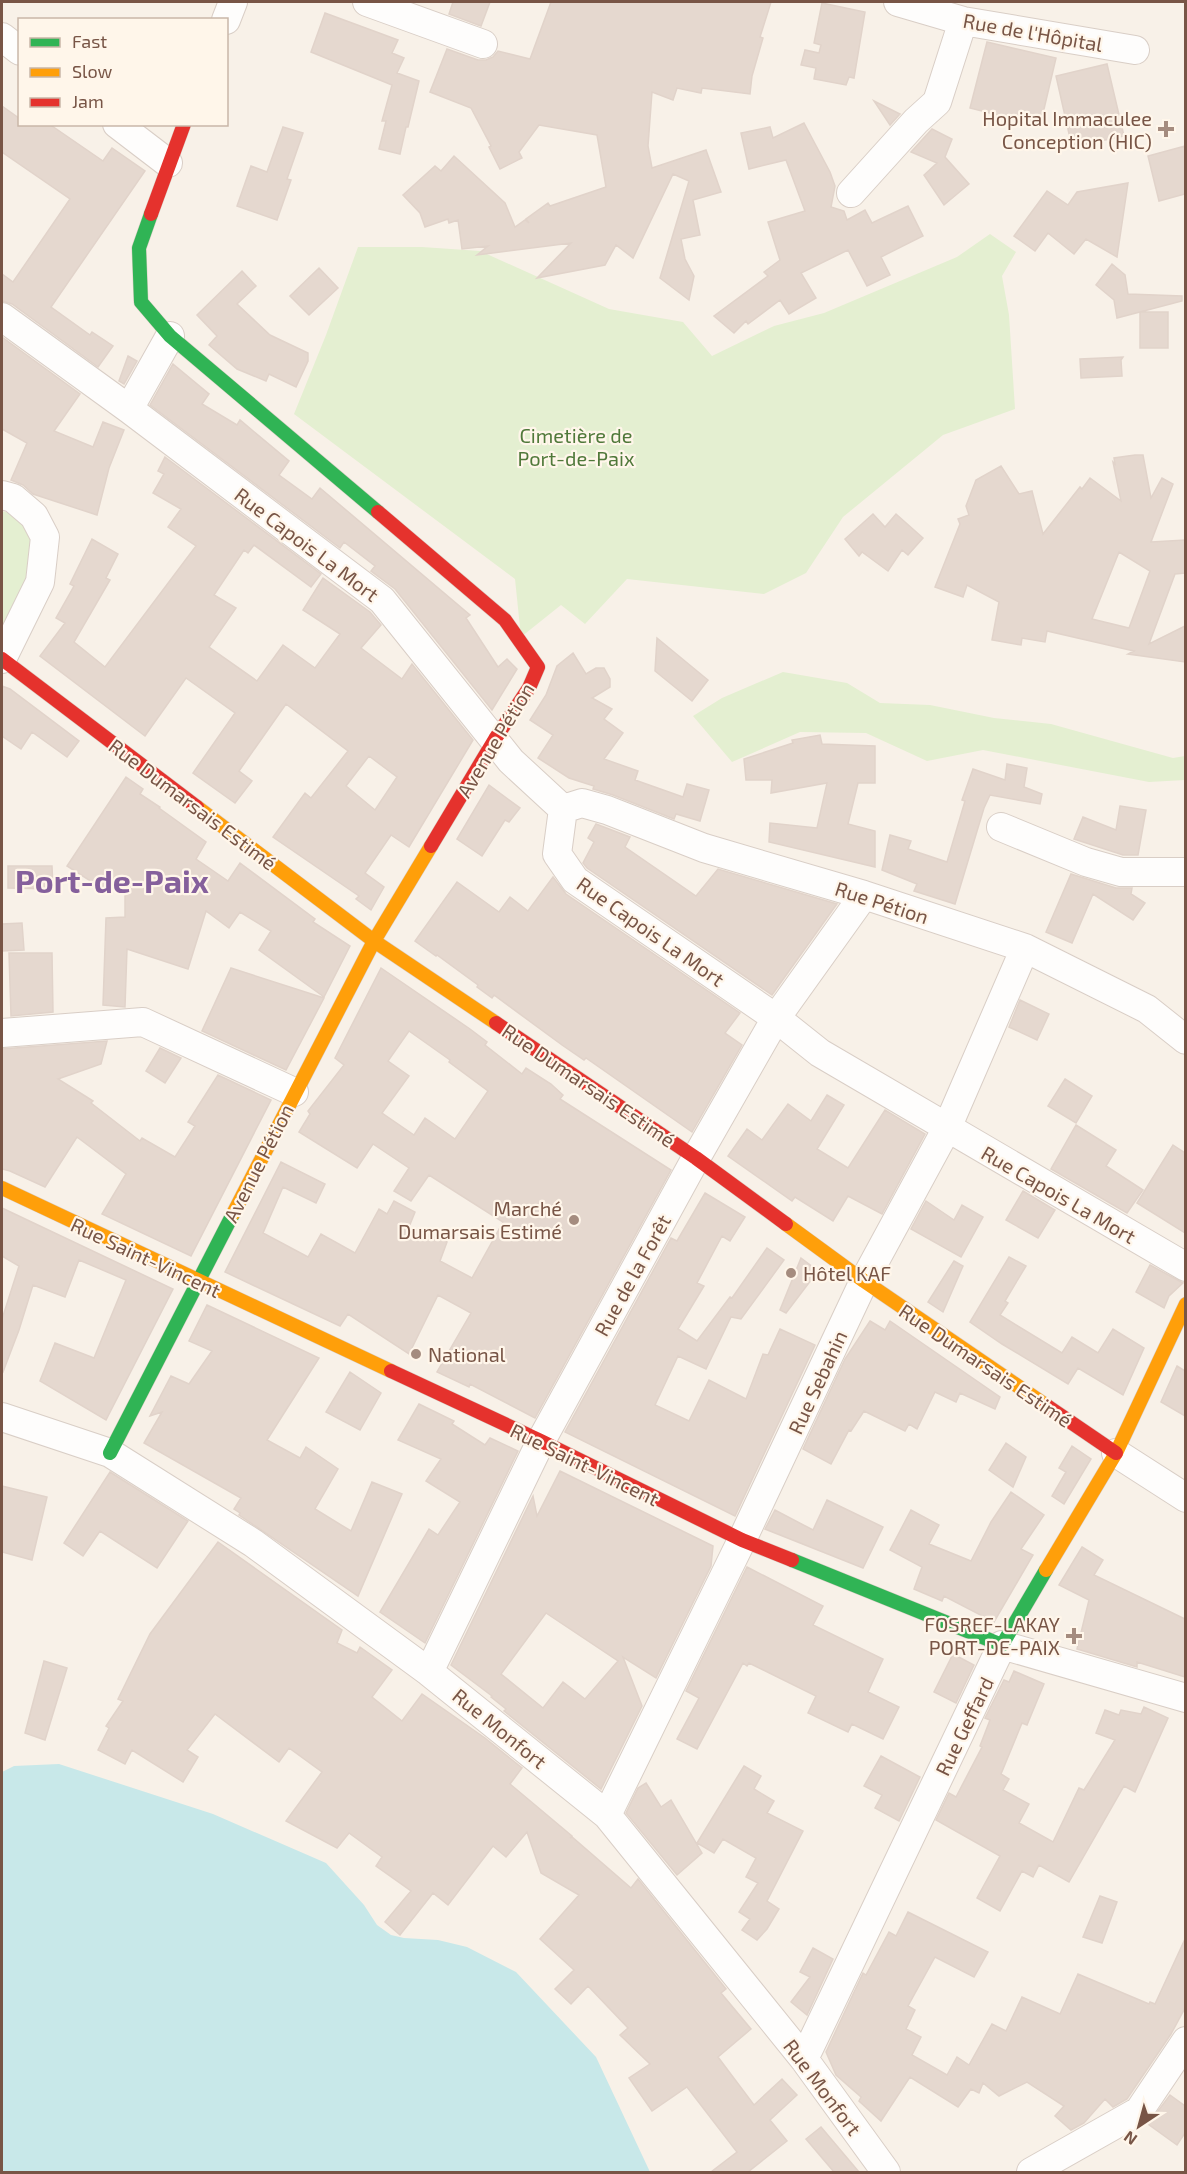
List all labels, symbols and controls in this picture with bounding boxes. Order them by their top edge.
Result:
street label: Rue de l'Hôpital [961,8,1105,56]
legend [18,18,228,126]
text: Fast [72,30,107,52]
text: Slow [72,60,113,82]
text: Jam [72,90,104,112]
place label: Hopital Immaculee Conception (HIC) [982,106,1152,153]
marker: Hopital Immaculee Conception (HIC) [1157,120,1175,138]
park label: Cimetière de Port-de-Paix [518,423,635,470]
street label: Rue Capois La Mort [230,482,384,606]
street label: Avenue Pétion [451,678,539,802]
street label: Rue Dumarsais Estimé [105,733,281,875]
district label: Port-de-Paix [15,861,209,899]
street label: Rue Capois La Mort [573,871,730,991]
street label: Rue Pétion [832,876,932,928]
street label: Rue Dumarsais Estimé [498,1018,680,1152]
street label: Avenue Pétion [218,1100,298,1226]
street label: Rue Capois La Mort [978,1140,1141,1248]
place label: Marché Dumarsais Estimé [398,1196,562,1243]
street label: Rue de la Forêt [589,1210,675,1340]
street label: Rue Saint-Vincent [67,1212,225,1302]
marker: Marché Dumarsais Estimé [567,1213,581,1227]
place label: Hôtel KAF [803,1261,891,1285]
marker: Hôtel KAF [784,1266,798,1280]
street label: Rue Dumarsais Estimé [895,1298,1077,1432]
street label: Rue Sebahin [783,1326,851,1438]
place label: National [428,1342,506,1366]
marker: National [409,1347,423,1361]
street label: Rue Saint-Vincent [507,1418,663,1510]
place label: FOSREF-LAKAY PORT-DE-PAIX [924,1612,1061,1659]
marker: FOSREF-LAKAY PORT-DE-PAIX [1065,1627,1083,1645]
street label: Rue Geffard [930,1673,998,1779]
street label: Rue Monfort [448,1683,552,1773]
street label: Rue Monfort [779,2034,867,2140]
north arrow [1109,2096,1169,2156]
text: N [1120,2127,1140,2150]

